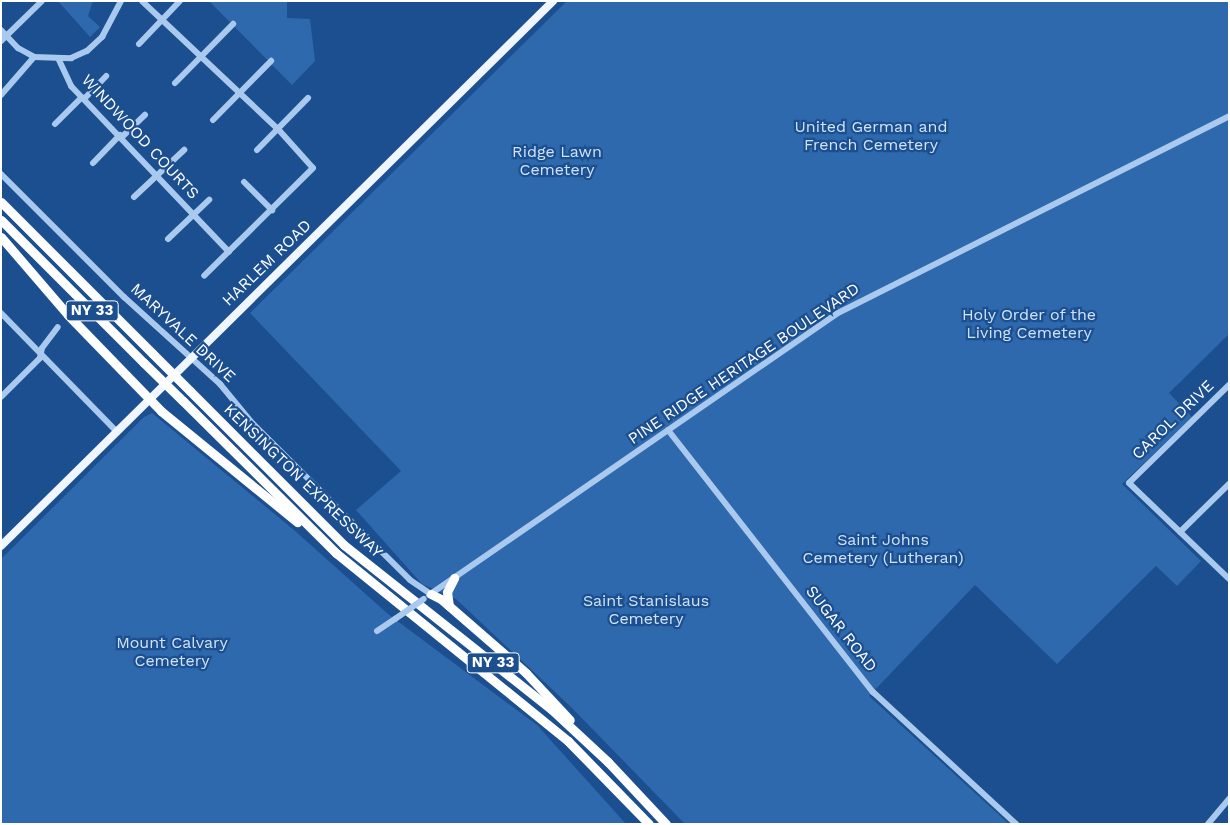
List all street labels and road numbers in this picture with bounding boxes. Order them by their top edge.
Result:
street label: WINDWOOD COURTS [77,71,203,203]
street label: HARLEM ROAD [219,216,315,310]
street label: MARYVALE DRIVE [127,279,239,387]
street label: PINE RIDGE HERITAGE BOULEVARD [625,279,863,449]
road number: NY 33 [64,298,120,324]
street label: CAROL DRIVE [1128,376,1218,464]
street label: KENSINGTON EXPRESSWAY [220,400,386,562]
street label: SUGAR ROAD [801,582,881,676]
road number: NY 33 [466,650,520,676]

